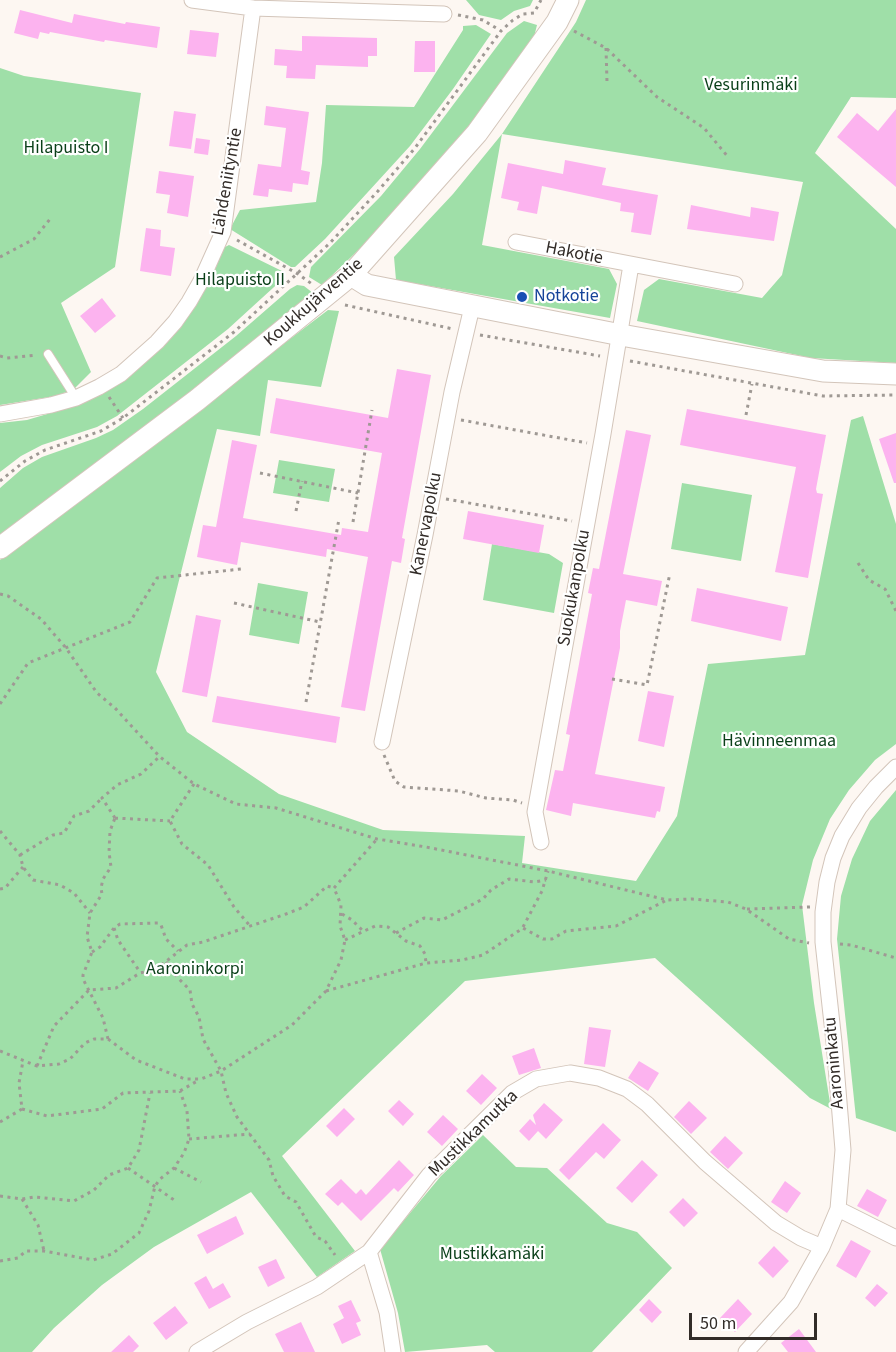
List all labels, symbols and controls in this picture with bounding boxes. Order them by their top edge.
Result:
park label: Vesurinmäki [704,75,798,97]
street label: Lähdeniityntie [208,126,248,238]
park label: Hilapuisto I [23,138,109,160]
street label: Hakotie [543,238,605,270]
street label: Koukkujärventie [260,254,368,352]
park label: Hilapuisto II [195,270,285,292]
place label: Notkotie [534,286,599,308]
marker: Notkotie [515,290,529,304]
street label: Kanervapolku [406,470,448,578]
street label: Suokukanpolku [554,528,596,648]
park label: Hävinneenmaa [722,731,836,753]
park label: Aaroninkorpi [146,959,244,981]
street label: Aaroninkatu [820,1016,850,1110]
street label: Mustikkamutka [425,1086,523,1182]
park label: Mustikkamäki [440,1244,544,1266]
scale bar [692,1301,820,1339]
text: 50 m [700,1311,736,1336]

